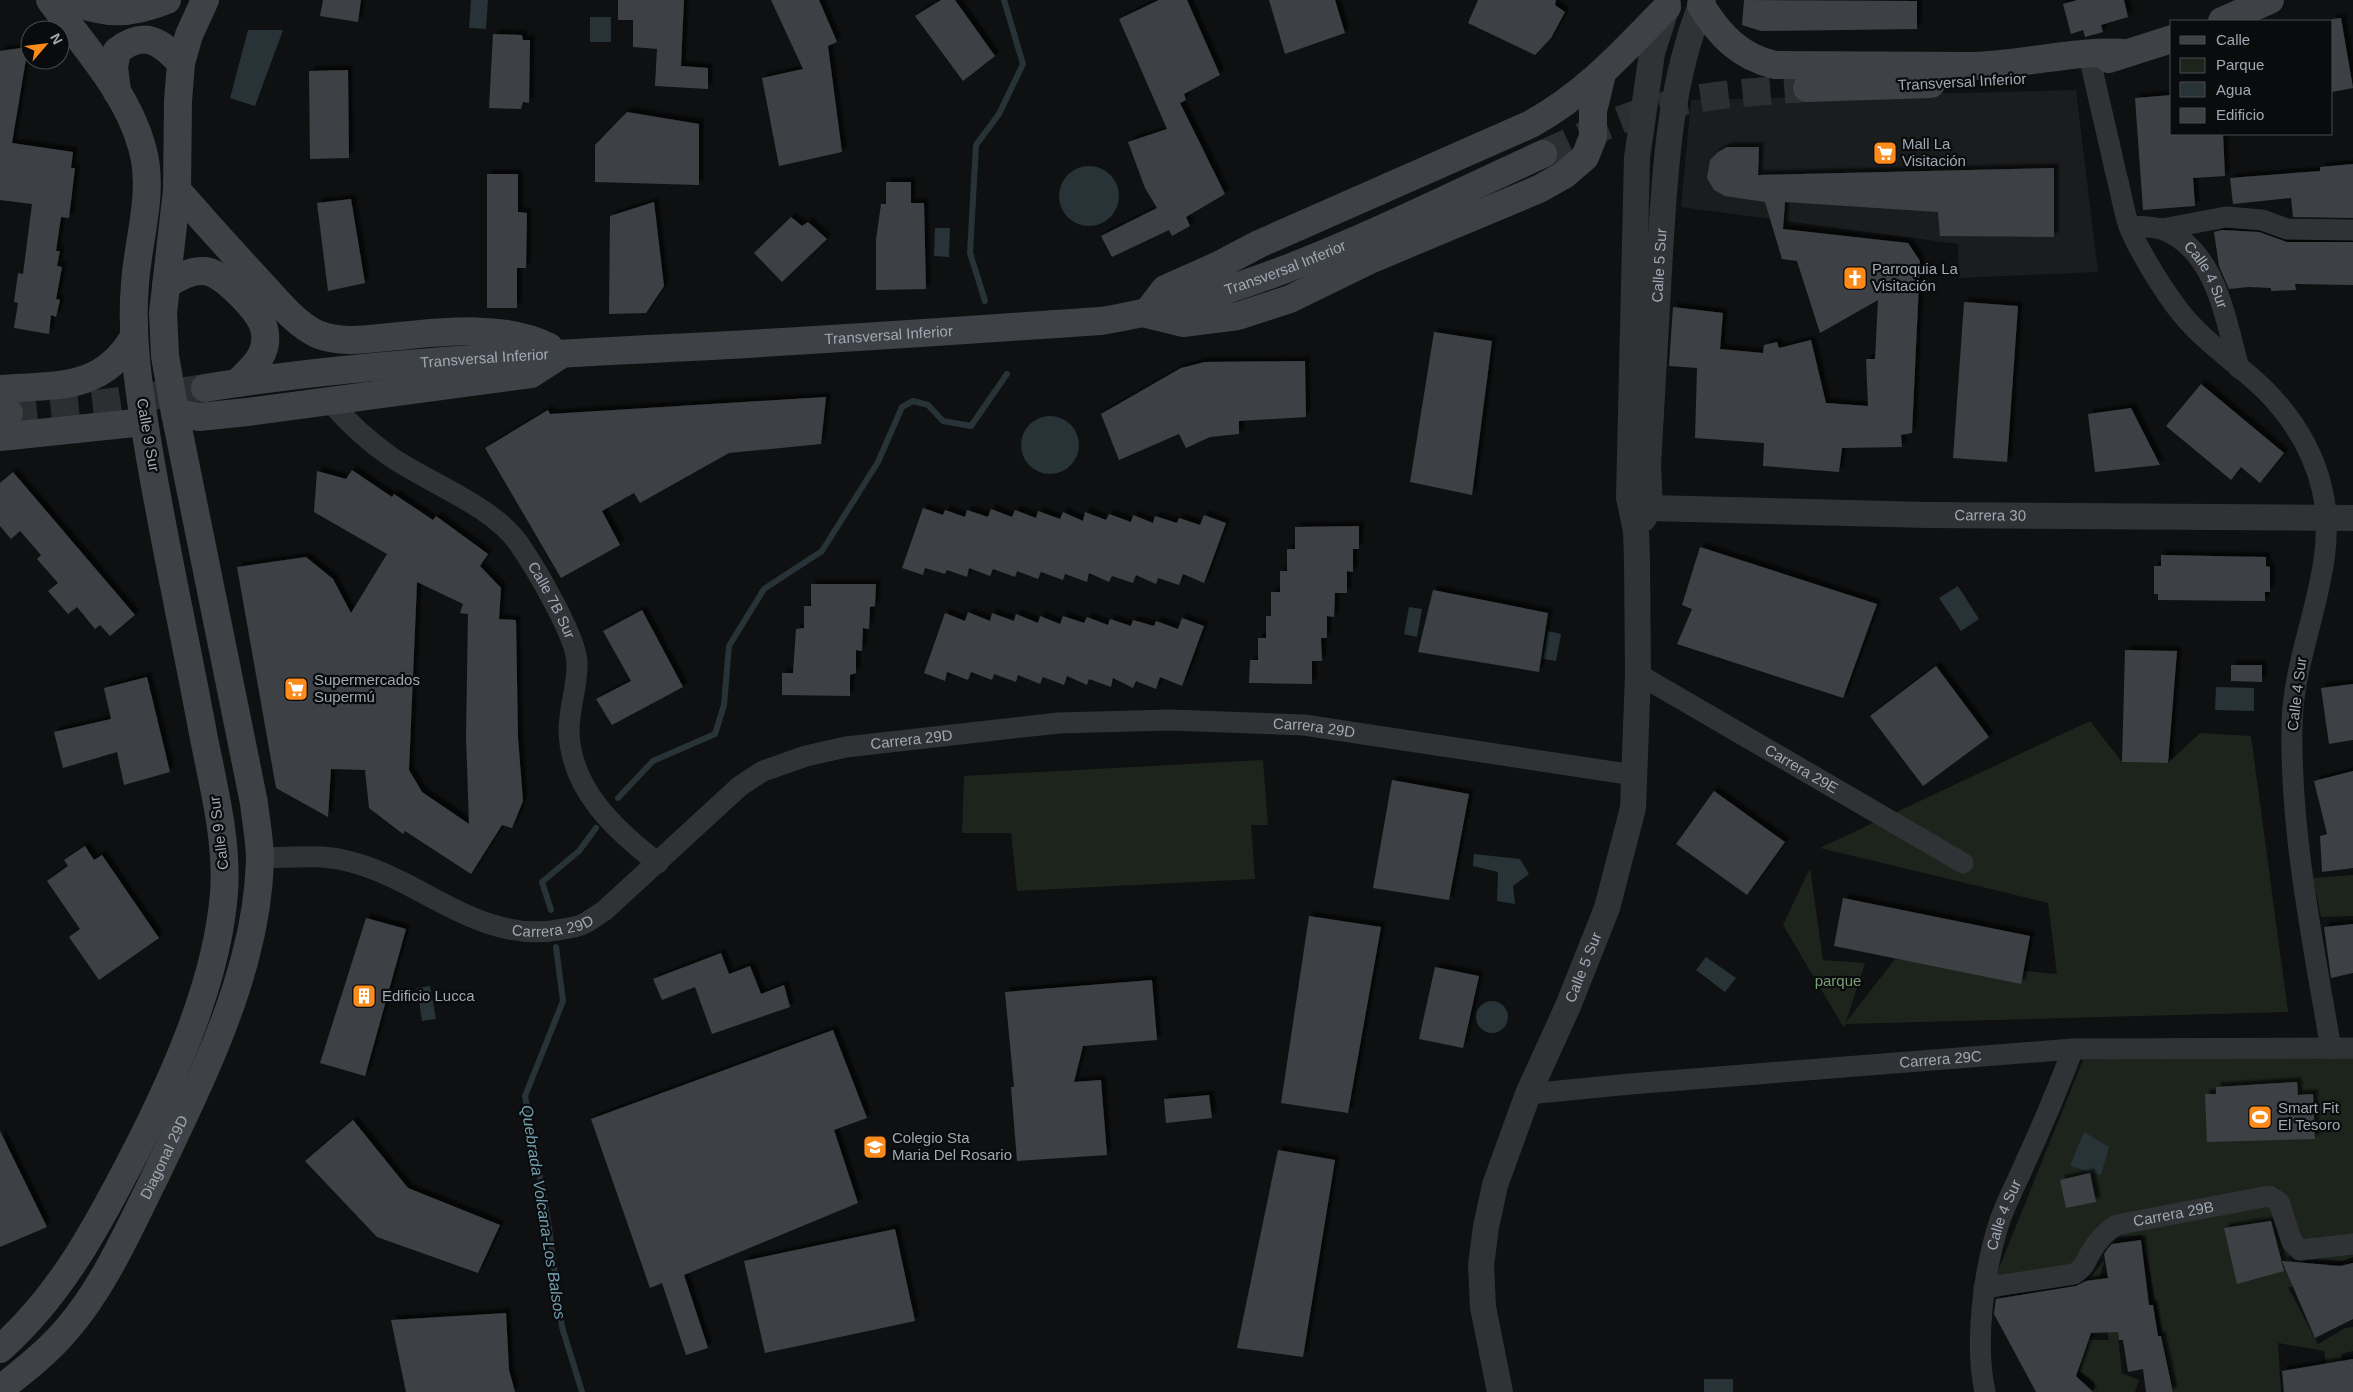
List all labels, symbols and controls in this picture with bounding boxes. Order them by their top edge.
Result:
north arrow [20,20,70,70]
legend [2170,20,2333,135]
text: N [47,31,66,47]
text: Calle [2216,31,2250,48]
text: Parque [2216,56,2264,73]
street label: Transversal Inferior [1897,70,2027,93]
text: Agua [2216,81,2252,98]
text: Edificio [2216,106,2264,123]
place label: Mall La Visitación [1902,135,1966,169]
supermarket icon: Mall La Visitación [1872,140,1898,166]
street label: Calle 5 Sur [1648,228,1669,303]
street label: Transversal Inferior [1222,236,1348,298]
street label: Calle 4 Sur [2181,237,2231,310]
place label: Parroquia La Visitación [1872,260,1959,294]
church icon: Parroquia La Visitación [1842,265,1868,291]
street label: Transversal Inferior [824,322,953,347]
street label: Transversal Inferior [419,345,549,371]
street label: Calle 9 Sur [134,397,163,473]
street label: Carrera 30 [1954,506,2026,524]
street label: Calle 7B Sur [525,558,579,641]
street label: Calle 4 Sur [2284,656,2309,732]
place label: Supermercados Supermú [314,671,420,705]
supermarket icon: Supermercados Supermú [283,676,309,702]
street label: Carrera 29D [1273,715,1357,741]
street label: Carrera 29D [869,726,953,752]
street label: Carrera 29E [1762,741,1841,796]
street label: Calle 9 Sur [206,795,231,871]
street label: Carrera 29D [511,911,596,940]
street label: Calle 5 Sur [1561,930,1605,1005]
park label: parque [1815,972,1861,989]
building icon: Edificio Lucca [351,983,377,1009]
place label: Edificio Lucca [382,987,475,1004]
street label: Carrera 29C [1899,1047,1982,1071]
place label: Smart Fit El Tesoro [2278,1099,2340,1133]
water label: Quebrada Volcana-Los Balsos [518,1104,569,1320]
sports icon: Smart Fit El Tesoro [2247,1104,2273,1130]
street label: Diagonal 29D [136,1112,191,1202]
place label: Colegio Sta Maria Del Rosario [892,1129,1012,1163]
school or university icon: Colegio Sta Maria Del Rosario [862,1134,888,1160]
street label: Calle 4 Sur [1983,1177,2024,1252]
street label: Carrera 29B [2132,1198,2215,1230]

